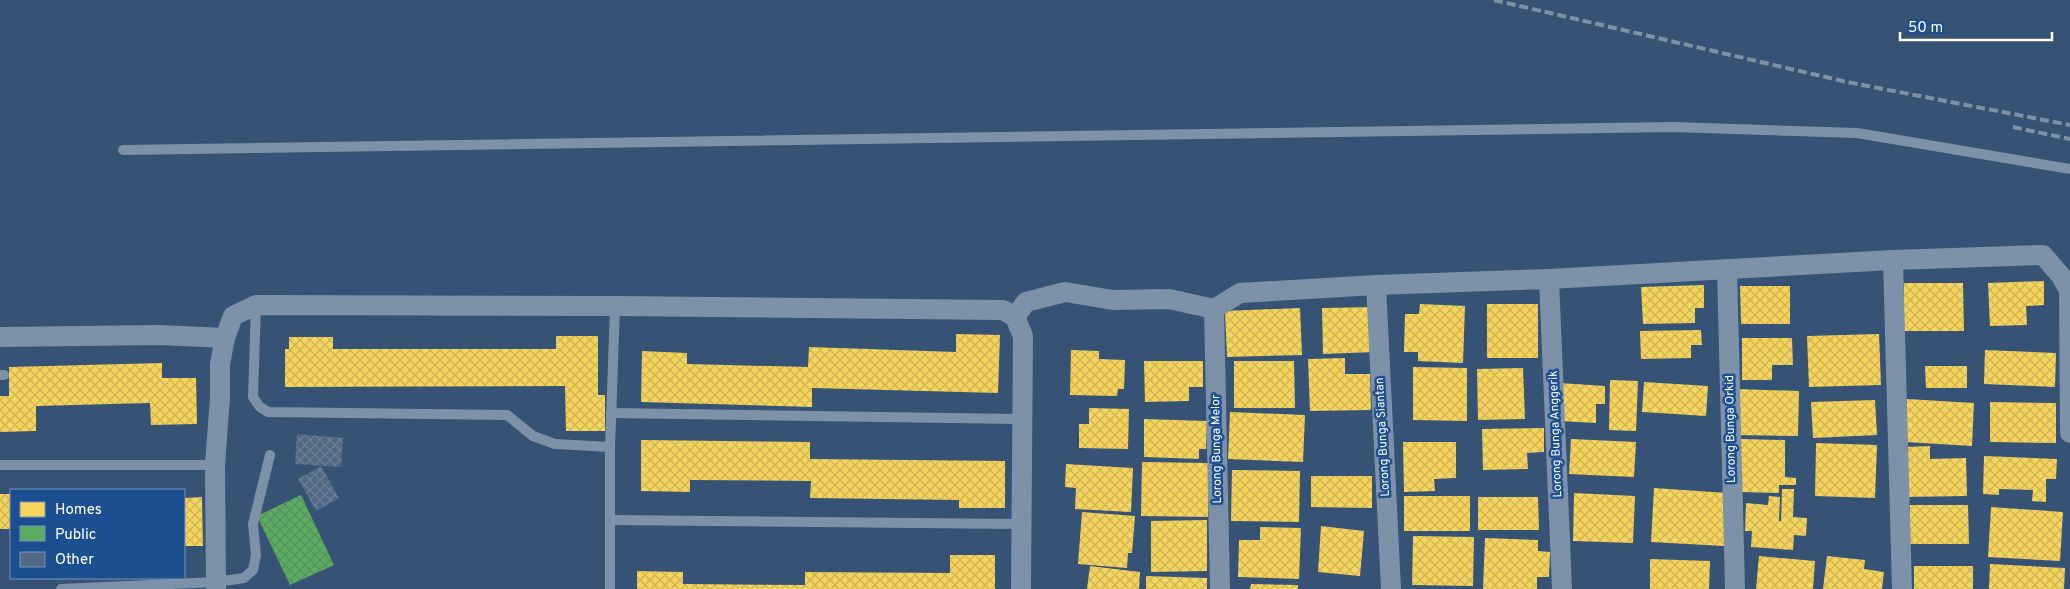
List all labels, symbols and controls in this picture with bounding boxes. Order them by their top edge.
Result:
scale bar [1900,10,2052,42]
text: 50 m [1908,19,1943,38]
street label: Lorong Bunga Anggerik [1546,370,1566,498]
street label: Lorong Bunga Orkid [1722,375,1740,483]
street label: Lorong Bunga Siantan [1372,377,1394,497]
street label: Lorong Bunga Melor [1208,394,1226,504]
legend [10,489,185,579]
text: Homes [55,501,102,520]
text: Public [55,526,96,545]
text: Other [55,551,94,570]

